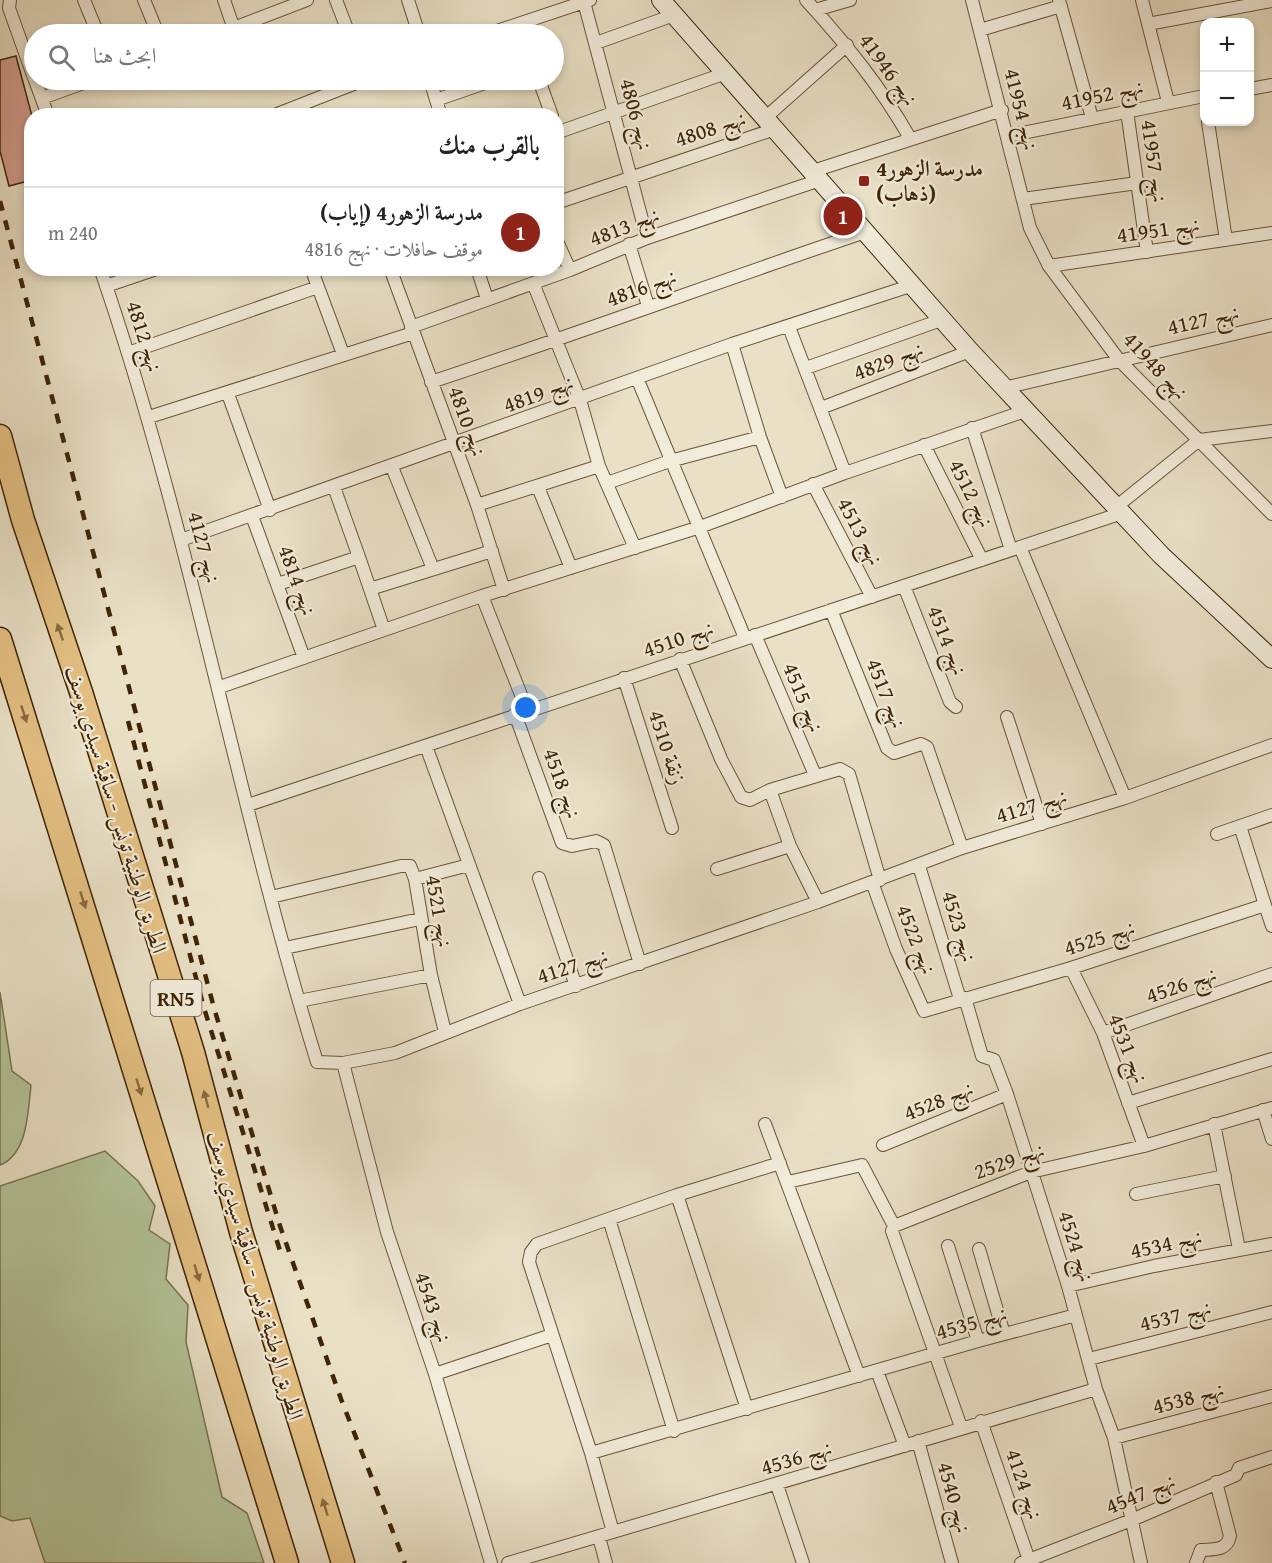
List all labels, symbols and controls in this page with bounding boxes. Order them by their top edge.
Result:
map controls [1200,18,1254,126]
button: + [1200,18,1254,72]
search box [24,24,564,90]
street label: نهج 41946 [848,26,927,115]
text: ابحث هنا [93,39,157,71]
icon: search [45,41,78,74]
street label: نهج 41954 [992,65,1048,154]
street label: نهج 41952 [1058,70,1147,122]
button: − [1200,72,1254,126]
street label: نهج 4806 [608,75,662,154]
street label: نهج 4808 [670,102,751,158]
street label: نهج 41957 [1129,117,1177,205]
text: بالقرب منك [438,125,540,164]
place label: مدرسة الزهور4 (ذهاب) [876,152,983,209]
marker: مدرسة الزهور4 (ذهاب) [857,174,871,188]
pin: 1 [824,194,862,238]
text: مدرسة الزهور4 (إياب) [320,196,483,228]
street label: نهج 4813 [584,198,665,258]
street label: نهج 41951 [1114,207,1202,255]
text: 240 m [48,218,98,247]
text: 1 [515,218,526,247]
text: موقف حافلات · نهج 4816 [305,234,483,263]
street label: نهج 4816 [601,259,682,318]
street label: نهج 4127 [1164,295,1243,347]
street label: نهج 4812 [115,296,171,377]
street label: نهج 41948 [1113,324,1196,409]
street label: نهج 4829 [848,332,929,392]
street label: نهج 4819 [498,365,579,424]
street label: نهج 4810 [437,381,496,462]
street label: نهج 4512 [938,453,1003,535]
street label: نهج 4513 [826,491,892,573]
street label: نهج 4127 [176,508,230,587]
street label: نهج 4814 [267,540,326,621]
street label: نهج 4514 [916,600,977,681]
street label: نهج 4510 [638,611,719,669]
one-way arrow [55,623,65,641]
street label: نهج 4517 [855,653,916,734]
street label: نهج 4515 [771,657,833,738]
street label: الطريق الوطنية تونس - ساقية سيدي يوسف [56,661,176,958]
your location [511,693,540,722]
one-way arrow [20,705,29,723]
street label: زنقة 4510 [641,706,695,788]
street label: نهج 4518 [532,743,591,824]
street label: نهج 4127 [991,779,1072,835]
street label: نهج 4521 [414,872,462,950]
street label: نهج 4523 [930,886,986,967]
one-way arrow [79,891,88,909]
street label: نهج 4522 [885,899,946,980]
street label: نهج 4525 [1059,911,1140,967]
street label: نهج 4127 [532,939,613,995]
street label: نهج 4526 [1141,957,1222,1015]
road number: RN5 [150,980,201,1016]
street label: نهج 4531 [1097,1008,1158,1089]
street label: نهج 4528 [898,1071,979,1132]
one-way arrow [135,1078,144,1096]
one-way arrow [200,1089,210,1108]
street label: الطريق الوطنية تونس - ساقية سيدي يوسف [197,1127,313,1424]
street label: نهج 2529 [969,1133,1050,1191]
street label: نهج 4524 [1047,1206,1103,1287]
street label: نهج 4534 [1127,1220,1206,1270]
one-way arrow [193,1264,203,1282]
street label: نهج 4543 [403,1267,461,1348]
street label: نهج 4537 [1136,1291,1215,1343]
street label: نهج 4535 [932,1297,1012,1351]
street label: نهج 4538 [1149,1372,1228,1426]
street label: نهج 4536 [756,1431,837,1487]
street label: نهج 4124 [994,1444,1052,1525]
street label: نهج 4540 [926,1458,980,1538]
street label: نهج 4547 [1100,1464,1181,1526]
one-way arrow [320,1498,329,1516]

